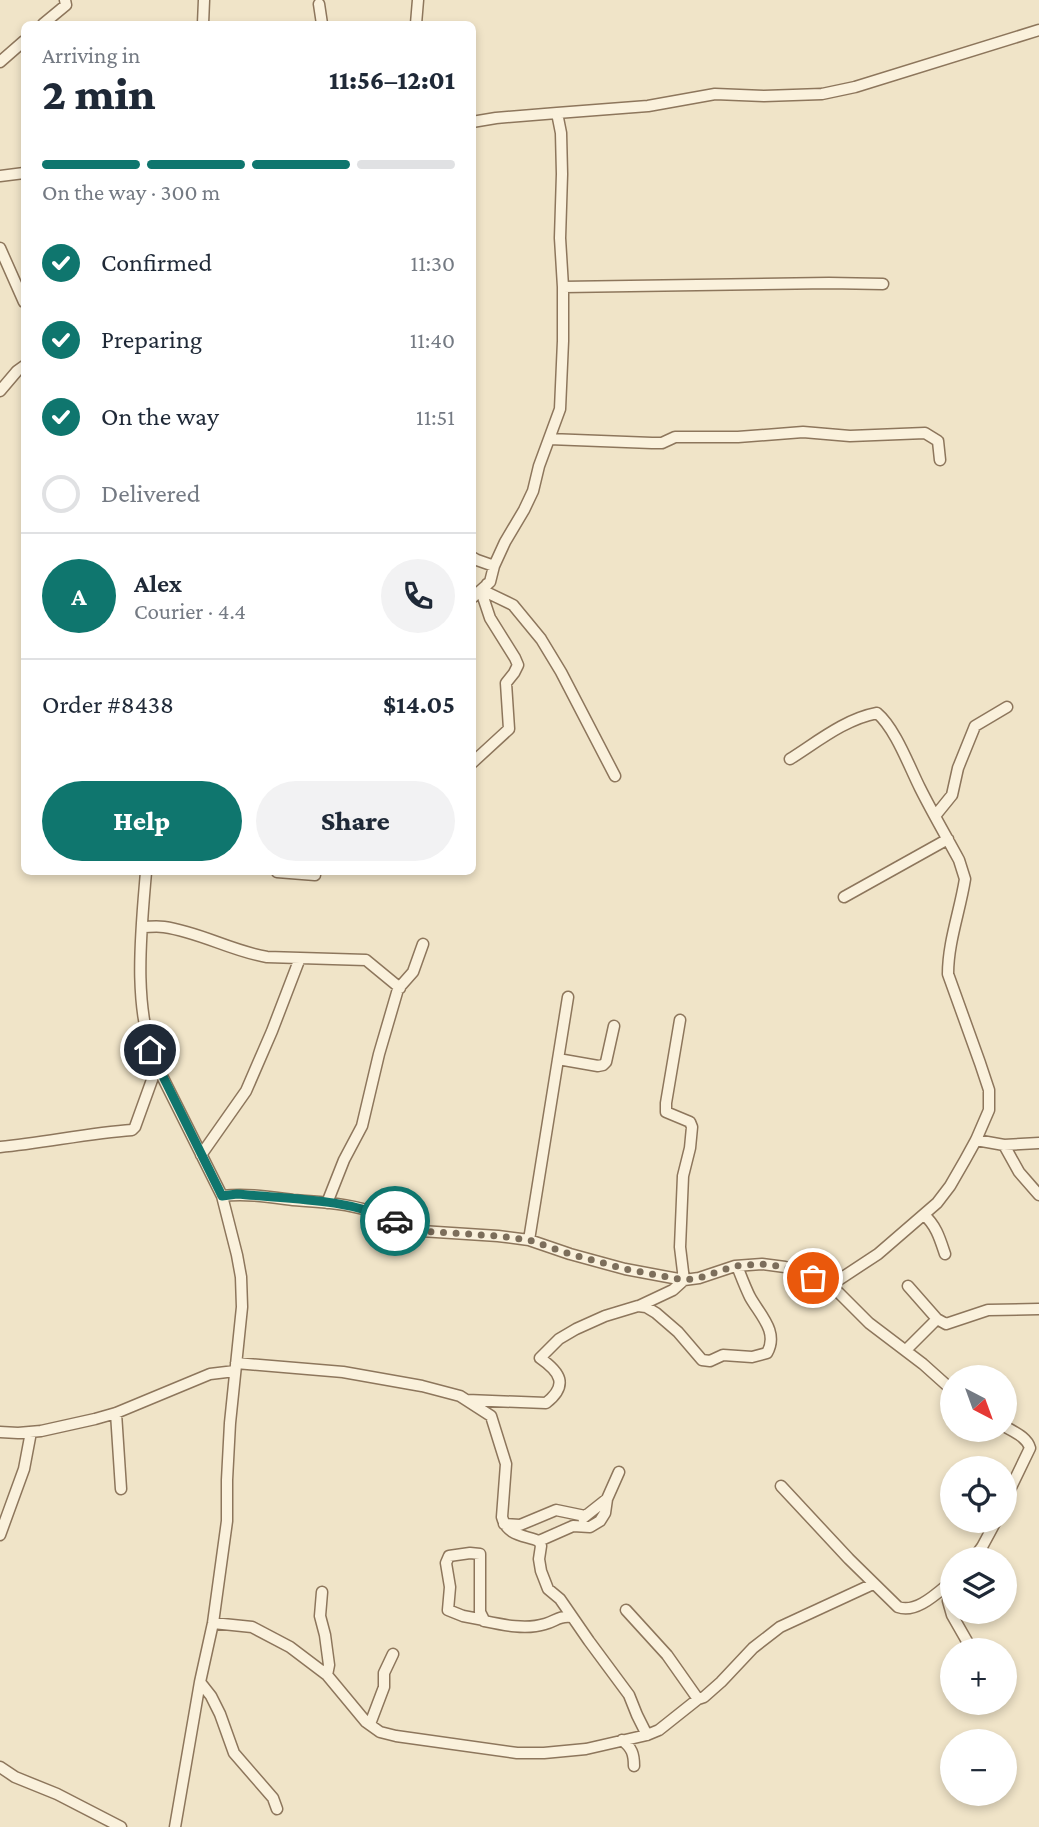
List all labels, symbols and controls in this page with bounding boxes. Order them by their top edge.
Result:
text: Arriving in [42,42,140,68]
text: 11:56–12:01 [329,66,455,95]
text: 2 min [42,68,156,119]
text: On the way · 300 m [42,179,220,205]
icon: check [42,244,80,282]
text: Confirmed [101,248,212,277]
text: 11:30 [411,250,455,276]
icon: check [42,321,80,359]
text: Preparing [101,325,202,354]
text: 11:40 [410,327,455,353]
icon: check [42,398,80,436]
text: On the way [101,402,219,431]
text: 11:51 [416,404,455,430]
text: Delivered [101,479,200,508]
button: phone [381,559,455,633]
text: Alex [134,569,182,598]
text: A [71,582,87,611]
text: Courier · 4.4 [134,598,246,624]
text: Order #8438 [42,690,174,719]
text: $14.05 [383,690,455,719]
button: Help [42,781,242,861]
button: Share [256,781,455,861]
pin [120,1020,180,1080]
icon: home [131,1031,169,1069]
courier [360,1186,430,1256]
icon: car [376,1202,414,1240]
pin [783,1248,843,1308]
icon: bag [794,1259,832,1297]
north arrow [940,1365,1017,1442]
map controls [940,1365,1017,1806]
button: locate [940,1456,1017,1533]
button: layers [940,1547,1017,1624]
button: + [940,1638,1017,1715]
button: − [940,1729,1017,1806]

